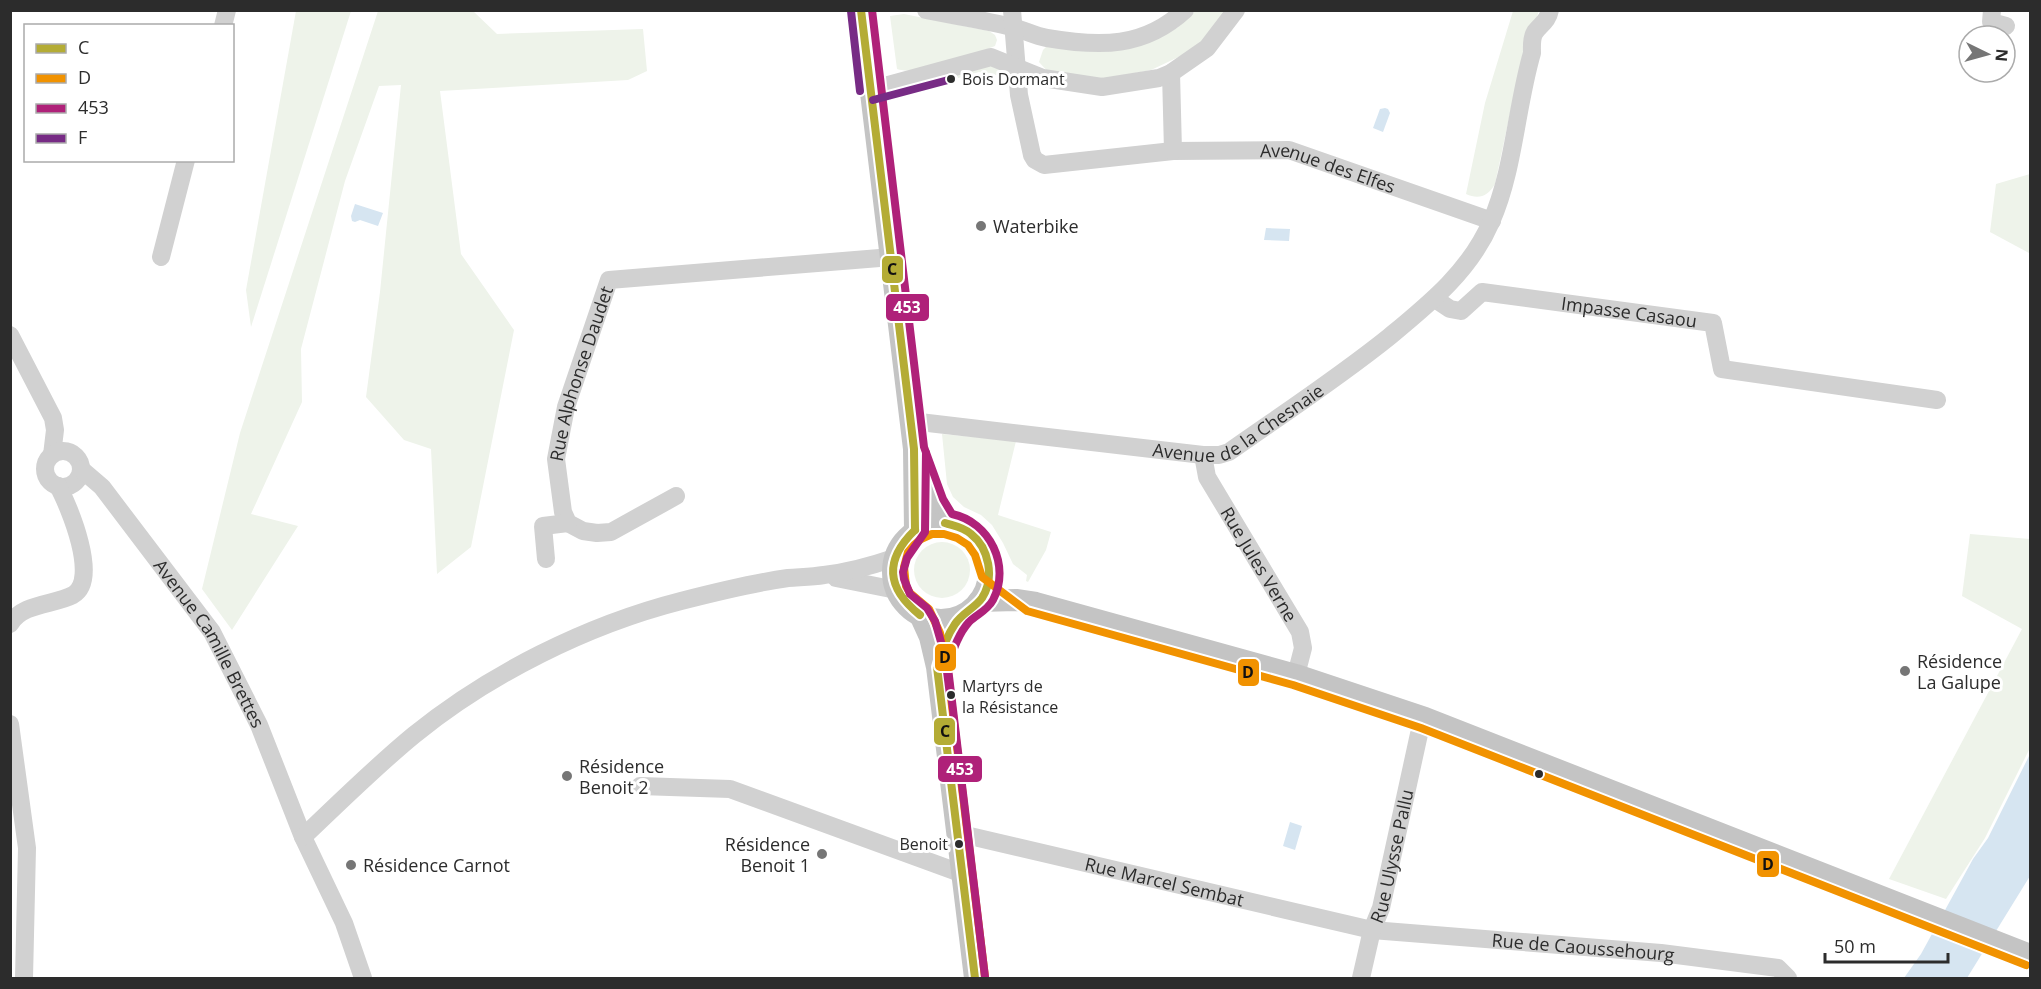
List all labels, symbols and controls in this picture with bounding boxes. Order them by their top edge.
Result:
legend [24,24,234,162]
north arrow [1957,24,2017,84]
text: C [78,35,89,59]
text: N [1990,48,2013,63]
text: D [78,65,91,89]
place label: Bois Dormant [962,68,1065,90]
marker: Bois Dormant [945,73,957,85]
text: 453 [78,95,109,119]
text: F [78,125,87,149]
street label: Avenue des Elfes [1260,138,1399,198]
place label: Waterbike [993,214,1079,238]
marker: Waterbike [974,219,988,233]
line badge: C [881,255,904,284]
text: C [887,258,897,280]
street label: Rue Alphonse Daudet [544,283,618,463]
street label: Impasse Casaou [1560,291,1698,333]
line badge: 453 [885,293,930,322]
text: 453 [893,296,921,318]
street label: Avenue de la Chesnaie [1151,378,1328,467]
street label: Rue Jules Verne [1216,502,1303,626]
street label: Avenue Camille Brettes [149,554,270,732]
line badge: D [934,643,957,672]
text: D [939,646,951,668]
place label: Résidence La Galupe [1917,649,2002,694]
line badge: D [1237,658,1260,687]
text: D [1242,661,1254,683]
marker: Résidence La Galupe [1898,664,1912,678]
place label: Martyrs de la Résistance [962,675,1058,718]
marker: Martyrs de la Résistance [945,689,957,701]
line badge: C [933,717,956,746]
text: C [940,720,950,742]
place label: Résidence Benoit 2 [579,754,664,799]
line badge: 453 [937,755,983,783]
text: 453 [946,758,974,780]
unlabelled marker [1533,768,1545,780]
marker: Résidence Benoit 2 [560,769,574,783]
street label: Rue Ulysse Pallu [1364,787,1419,927]
place label: Résidence Benoit 1 [725,832,810,877]
place label: Benoit [900,833,948,855]
marker: Benoit [953,838,965,850]
marker: Résidence Benoit 1 [815,847,829,861]
line badge: D [1756,850,1780,878]
street label: Rue Marcel Sembat [1083,851,1246,912]
place label: Résidence Carnot [363,853,510,877]
text: D [1762,853,1774,875]
marker: Résidence Carnot [344,858,358,872]
scale bar [1825,926,1948,964]
street label: Rue de Caoussehourg [1491,928,1676,967]
text: 50 m [1834,934,1876,958]

